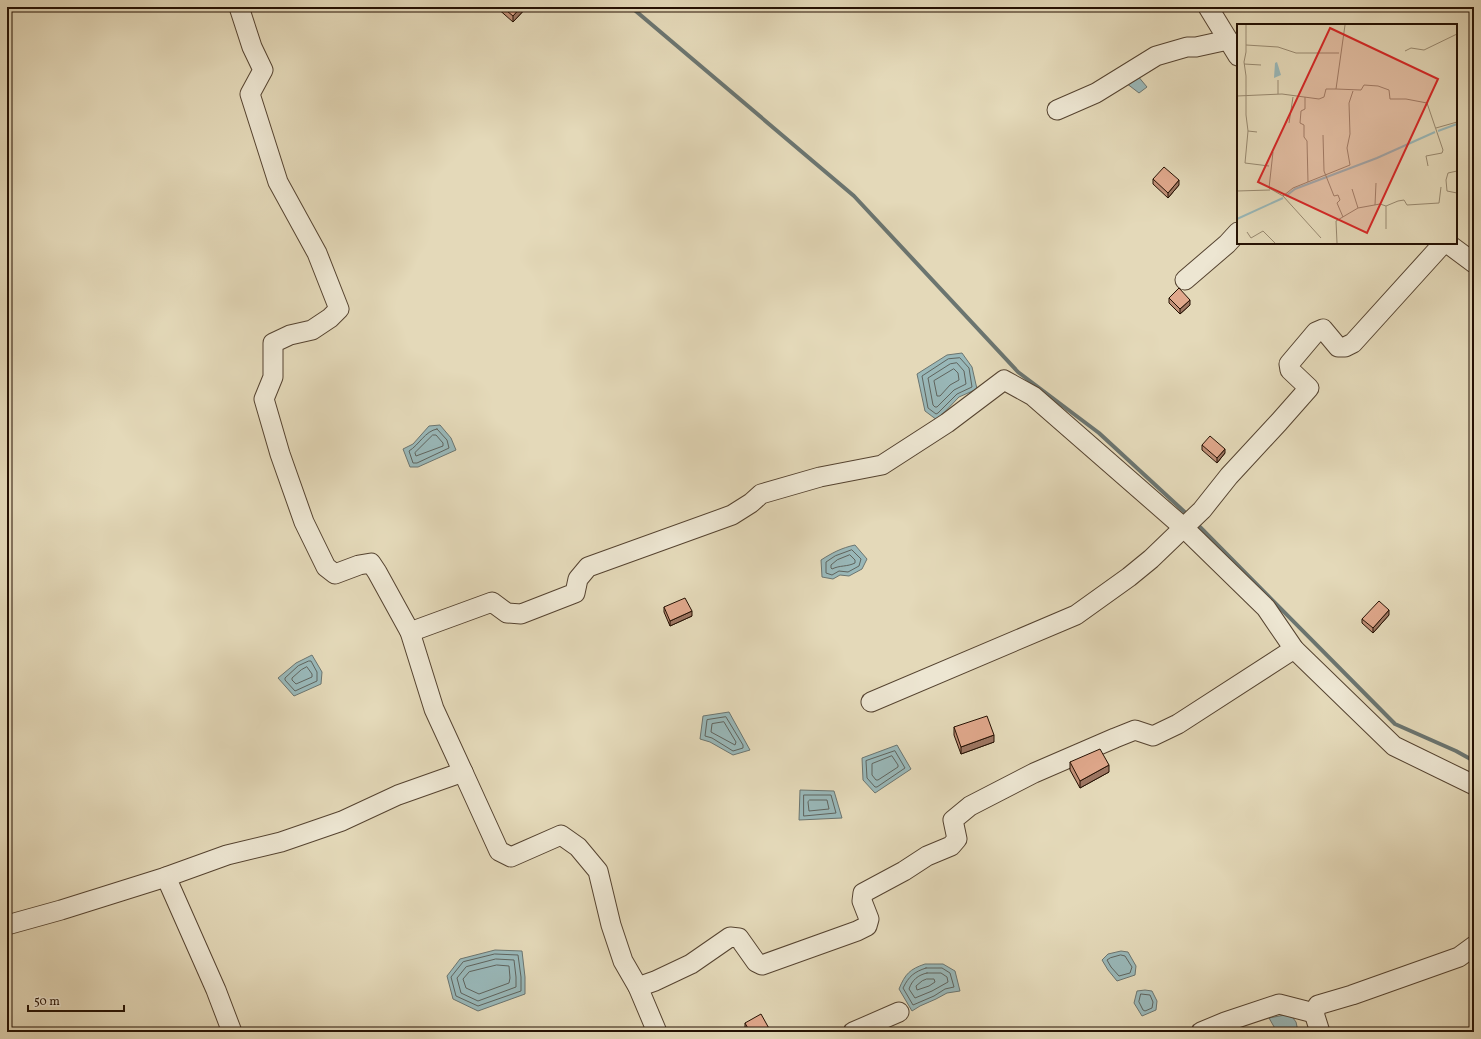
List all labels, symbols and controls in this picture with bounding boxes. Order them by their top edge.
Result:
inset map [1237,24,1457,244]
scale bar [28,987,124,1013]
text: 50 m [34,994,60,1010]

